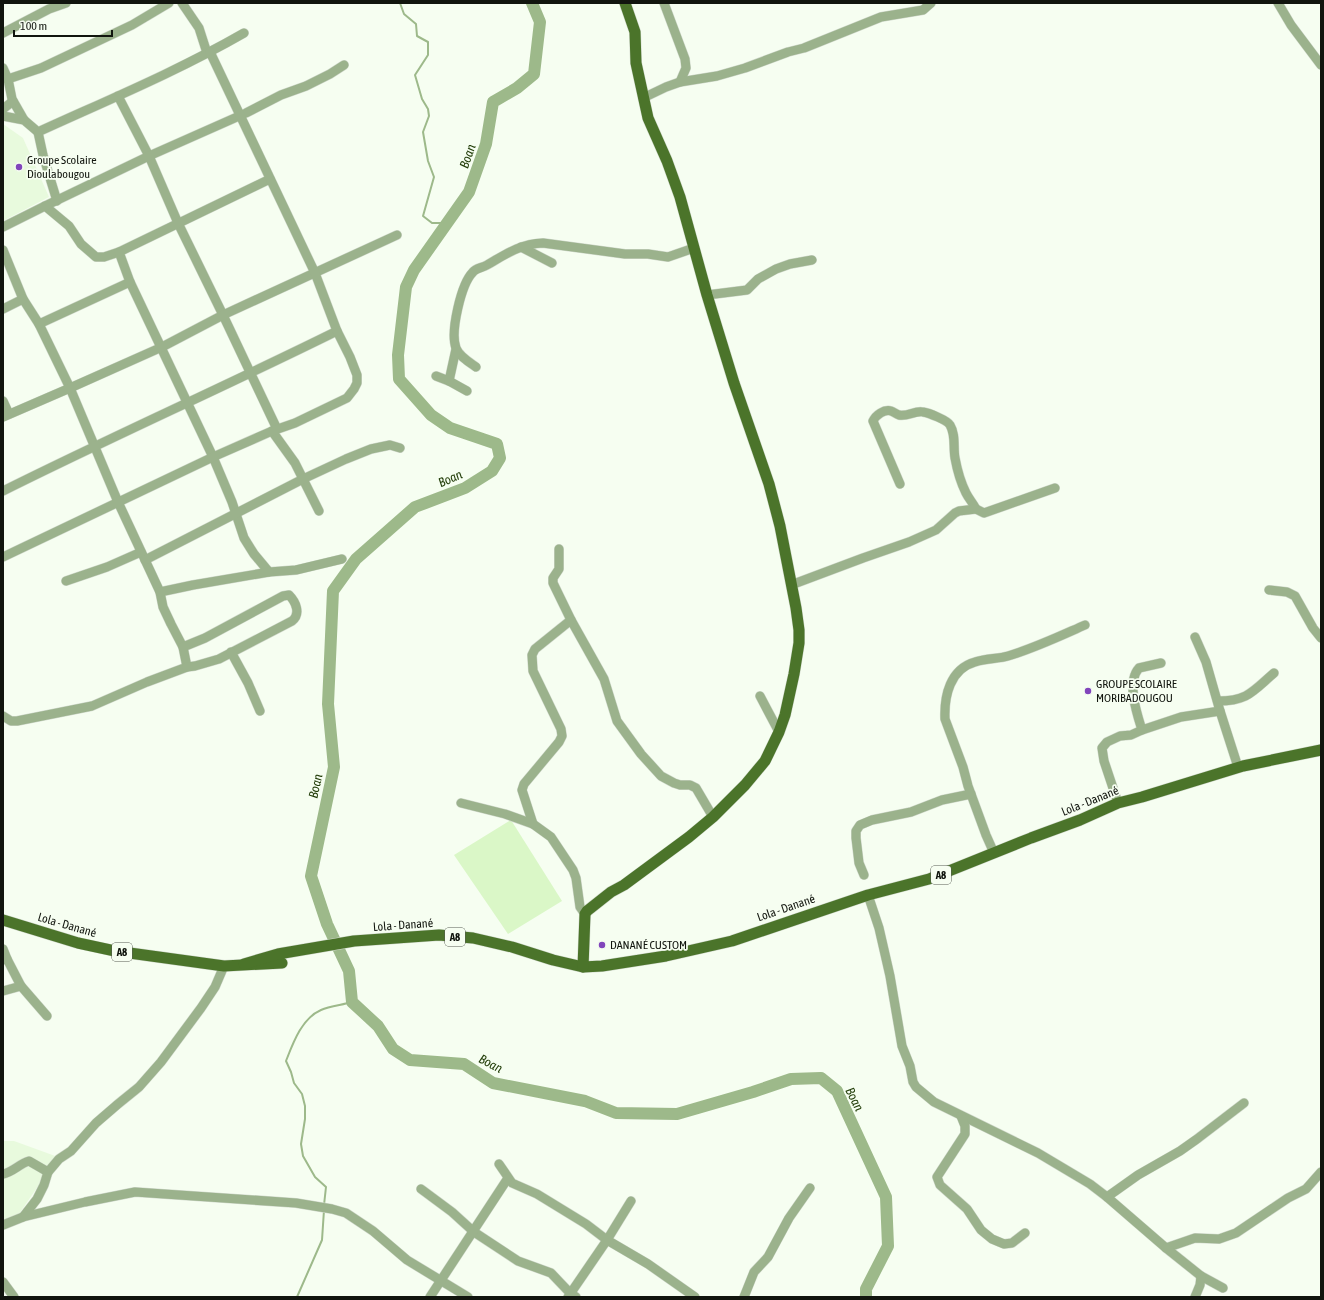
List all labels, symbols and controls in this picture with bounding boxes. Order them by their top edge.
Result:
scale bar [14,12,112,38]
text: 100 m [20,19,47,33]
water label: Boan [456,141,479,170]
place label: Groupe Scolaire Dioulabougou [27,153,97,181]
marker: Groupe Scolaire Dioulabougou [14,162,24,172]
water label: Boan [436,466,465,490]
place label: GROUPE SCOLAIRE MORIBADOUGOU [1096,677,1177,705]
marker: GROUPE SCOLAIRE MORIBADOUGOU [1083,686,1093,696]
water label: Boan [306,772,326,800]
street label: Lola - Danané [1059,783,1121,819]
road number: A8 [931,866,951,884]
street label: Lola - Danané [755,892,817,924]
street label: Lola - Danané [36,910,98,940]
street label: Lola - Danané [372,916,434,934]
road number: A8 [445,928,465,946]
place label: DANANÉ CUSTOM [610,938,687,952]
marker: DANANÉ CUSTOM [597,940,607,950]
road number: A8 [112,943,132,961]
water label: Boan [476,1051,506,1076]
water label: Boan [842,1085,867,1114]

